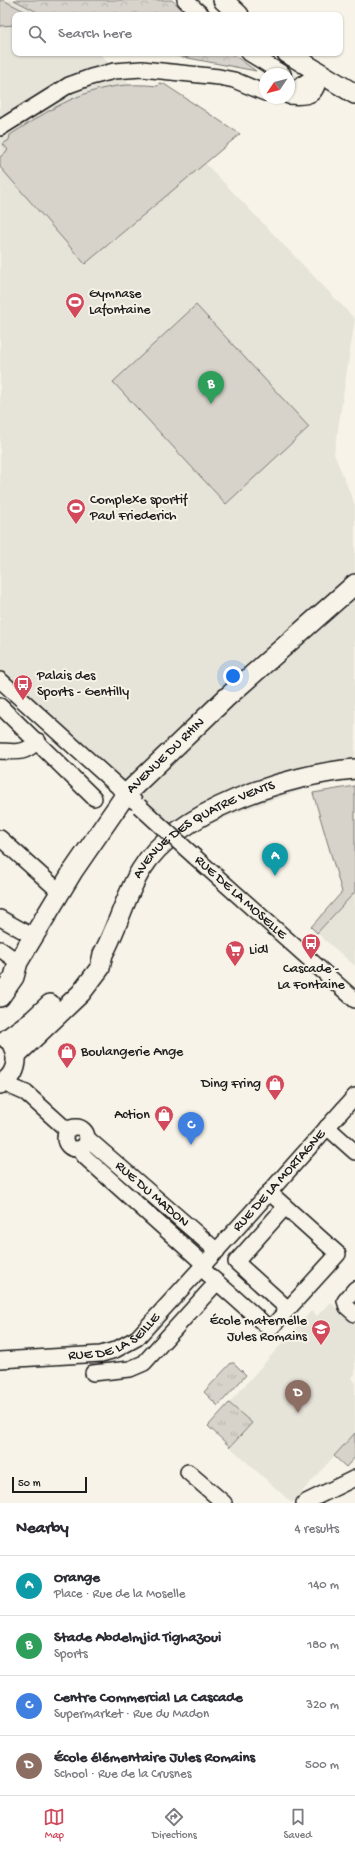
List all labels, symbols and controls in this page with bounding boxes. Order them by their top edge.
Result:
search box [12,12,343,56]
icon: search [26,23,48,45]
text: Search here [58,25,132,43]
north arrow [259,68,295,104]
place label: Gymnase Lafontaine [89,286,151,319]
sports icon: Gymnase Lafontaine [64,291,86,319]
pin: B [198,371,224,404]
place label: Complexe sportif Paul Friederich [89,492,189,525]
sports icon: Complexe sportif Paul Friederich [65,497,87,525]
your location [223,666,243,686]
place label: Palais des Sports - Gentilly [36,668,129,701]
bus stop icon: Palais des Sports - Gentilly [12,673,34,701]
street label: AVENUE DU RHIN [123,714,209,797]
street label: AVENUE DES QUATRE VENTS [133,778,281,890]
pin: A [262,843,288,876]
street label: RUE DE LA MOSELLE [191,852,291,944]
bus stop icon: Cascade - La Fontaine [300,932,322,960]
supermarket icon: Lidl [224,939,246,967]
place label: Lidl [249,942,268,959]
place label: Cascade - La Fontaine [277,961,346,994]
shop icon: Boulangerie Ange [56,1041,78,1069]
place label: Boulangerie Ange [80,1044,184,1061]
shop icon: Ding Fring [264,1073,286,1101]
place label: Ding Fring [200,1076,261,1093]
shop icon: Action [153,1104,175,1132]
place label: Action [114,1107,150,1124]
pin: C [178,1112,204,1145]
street label: RUE DE LA MORTAGNE [229,1125,330,1235]
street label: RUE DU MADON [111,1158,192,1231]
street label: RUE DE LA SEILLE [68,1309,165,1364]
place label: École maternelle Jules Romains [210,1313,308,1346]
school or university icon: École maternelle Jules Romains [310,1318,332,1346]
pin: D [285,1380,311,1413]
scale bar [12,1475,87,1494]
text: 50 m [18,1478,40,1490]
text: Nearby [16,1519,69,1539]
text: 4 results [295,1522,339,1537]
text: Orange [54,1569,100,1587]
text: A [25,1578,33,1593]
text: 140 m [308,1578,339,1593]
text: Place · Rue de la Moselle [54,1587,186,1602]
text: Stade Abdelmjid Tighazoui [54,1629,221,1647]
text: B [26,1638,32,1653]
text: 180 m [307,1638,339,1653]
text: Sports [54,1647,88,1662]
text: Centre Commercial La Cascade [54,1689,243,1707]
text: C [25,1698,33,1713]
text: 320 m [306,1698,339,1713]
text: Supermarket · Rue du Madon [54,1707,209,1722]
text: École élémentaire Jules Romains [54,1749,255,1767]
text: D [25,1758,33,1773]
text: 500 m [305,1758,339,1773]
text: School · Rue de la Crusnes [54,1767,192,1782]
tab: Map [43,1806,65,1842]
tab: Directions [152,1806,197,1842]
tab: Saved [283,1806,312,1842]

